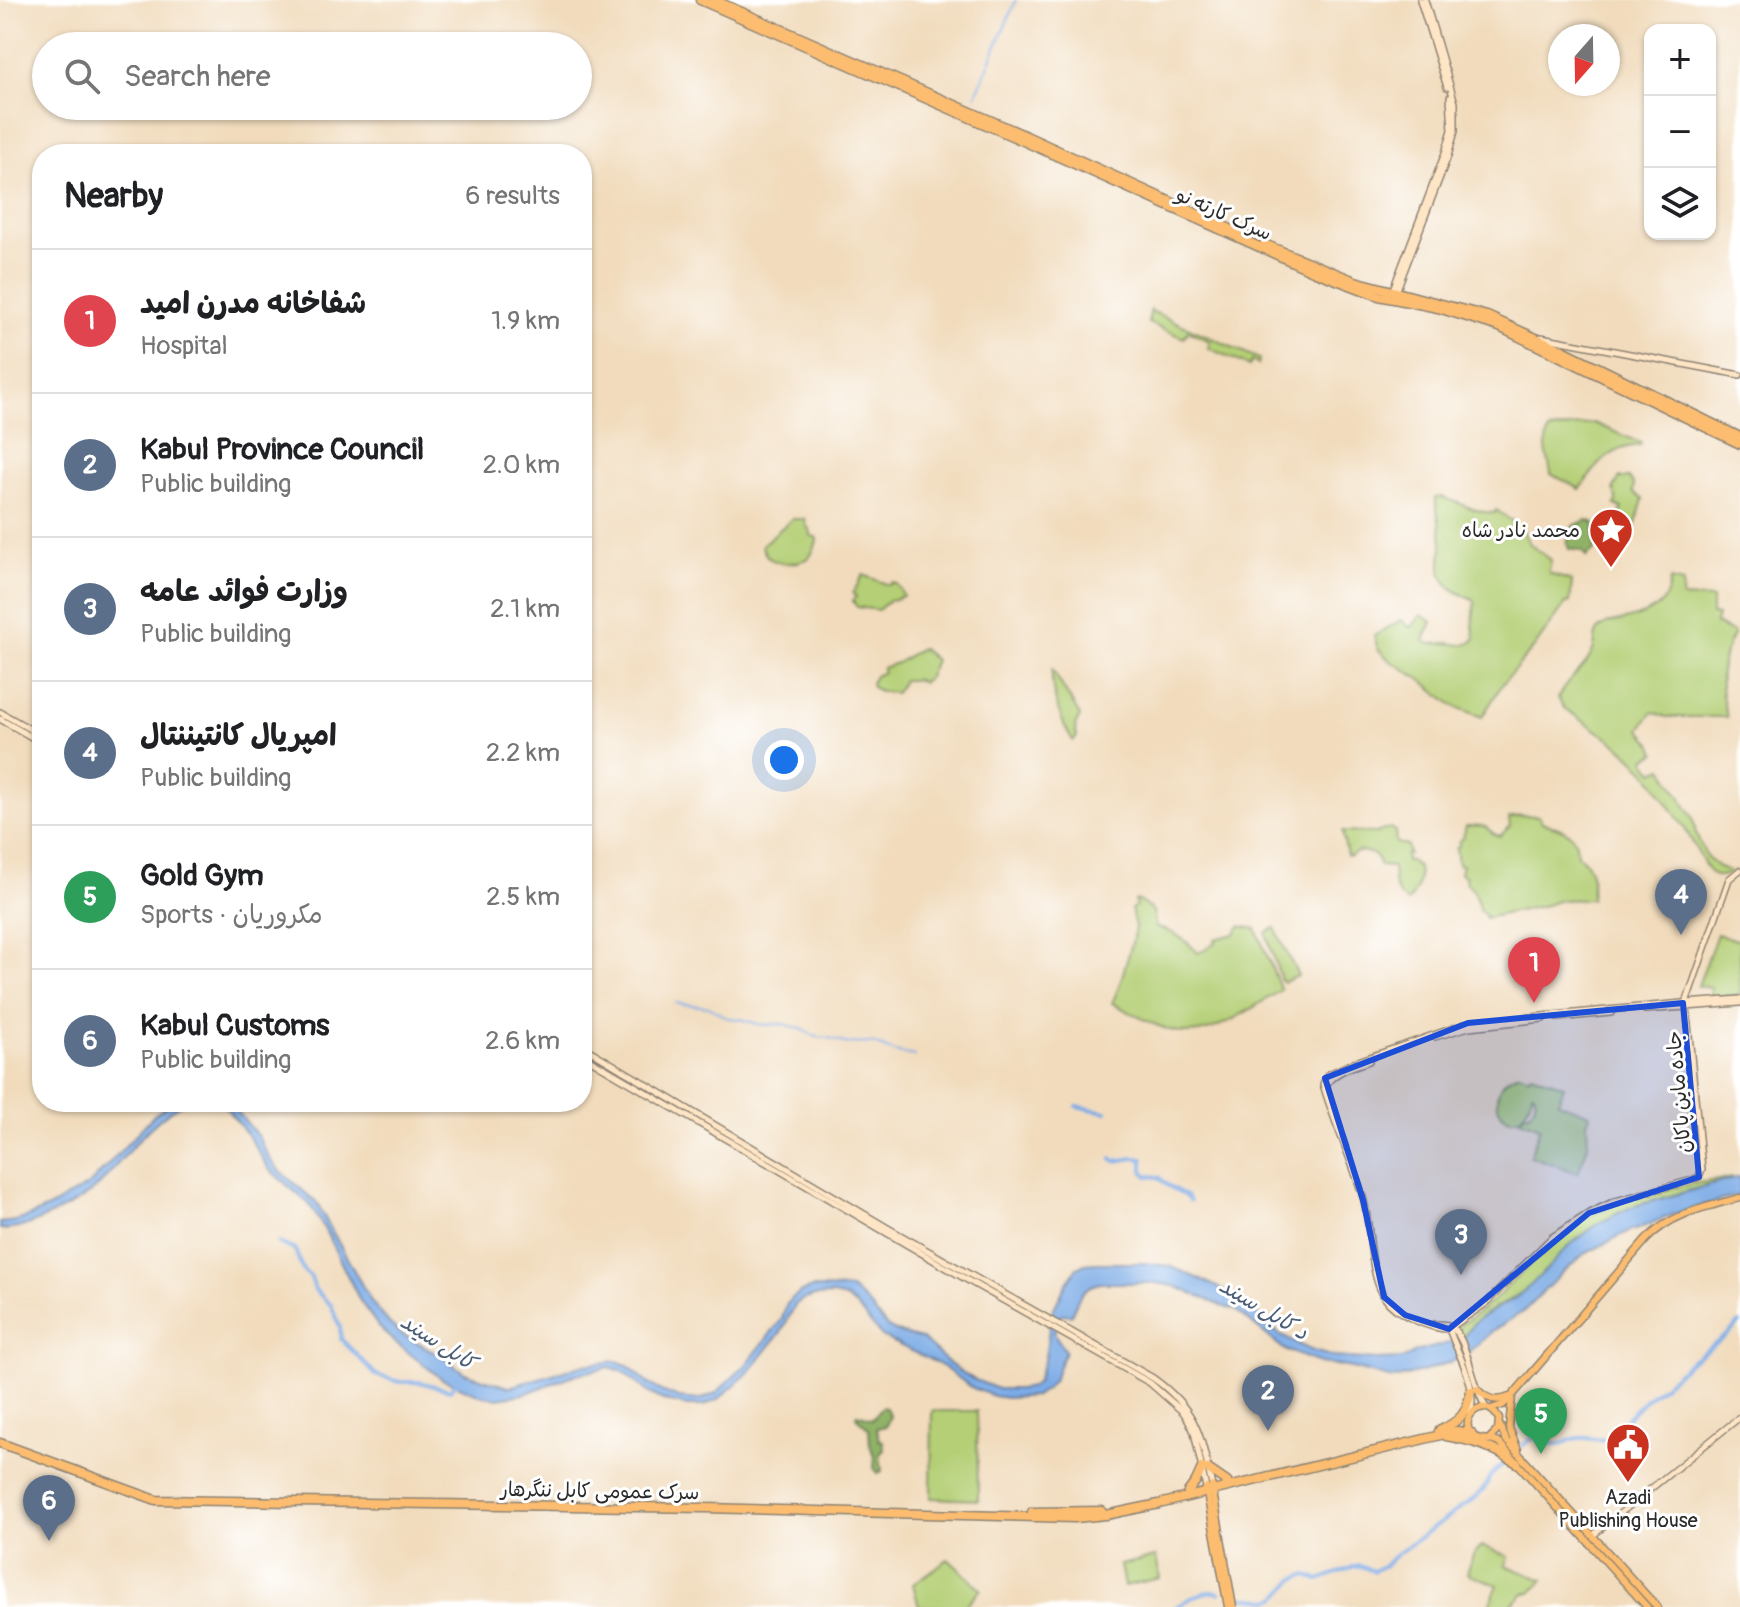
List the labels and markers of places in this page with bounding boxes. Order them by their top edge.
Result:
place icon: محمد نادر شاه [1587,506,1635,569]
place label: محمد نادر شاه [1462,518,1580,543]
pin: 4 [1655,869,1707,935]
pin: 1 [1508,937,1560,1003]
pin: 3 [1435,1209,1487,1275]
pin: 2 [1242,1365,1294,1431]
pin: 5 [1515,1388,1567,1454]
public building icon: Azadi Publishing House [1604,1421,1652,1484]
pin: 6 [23,1475,75,1541]
place label: Azadi Publishing House [1558,1485,1698,1533]

